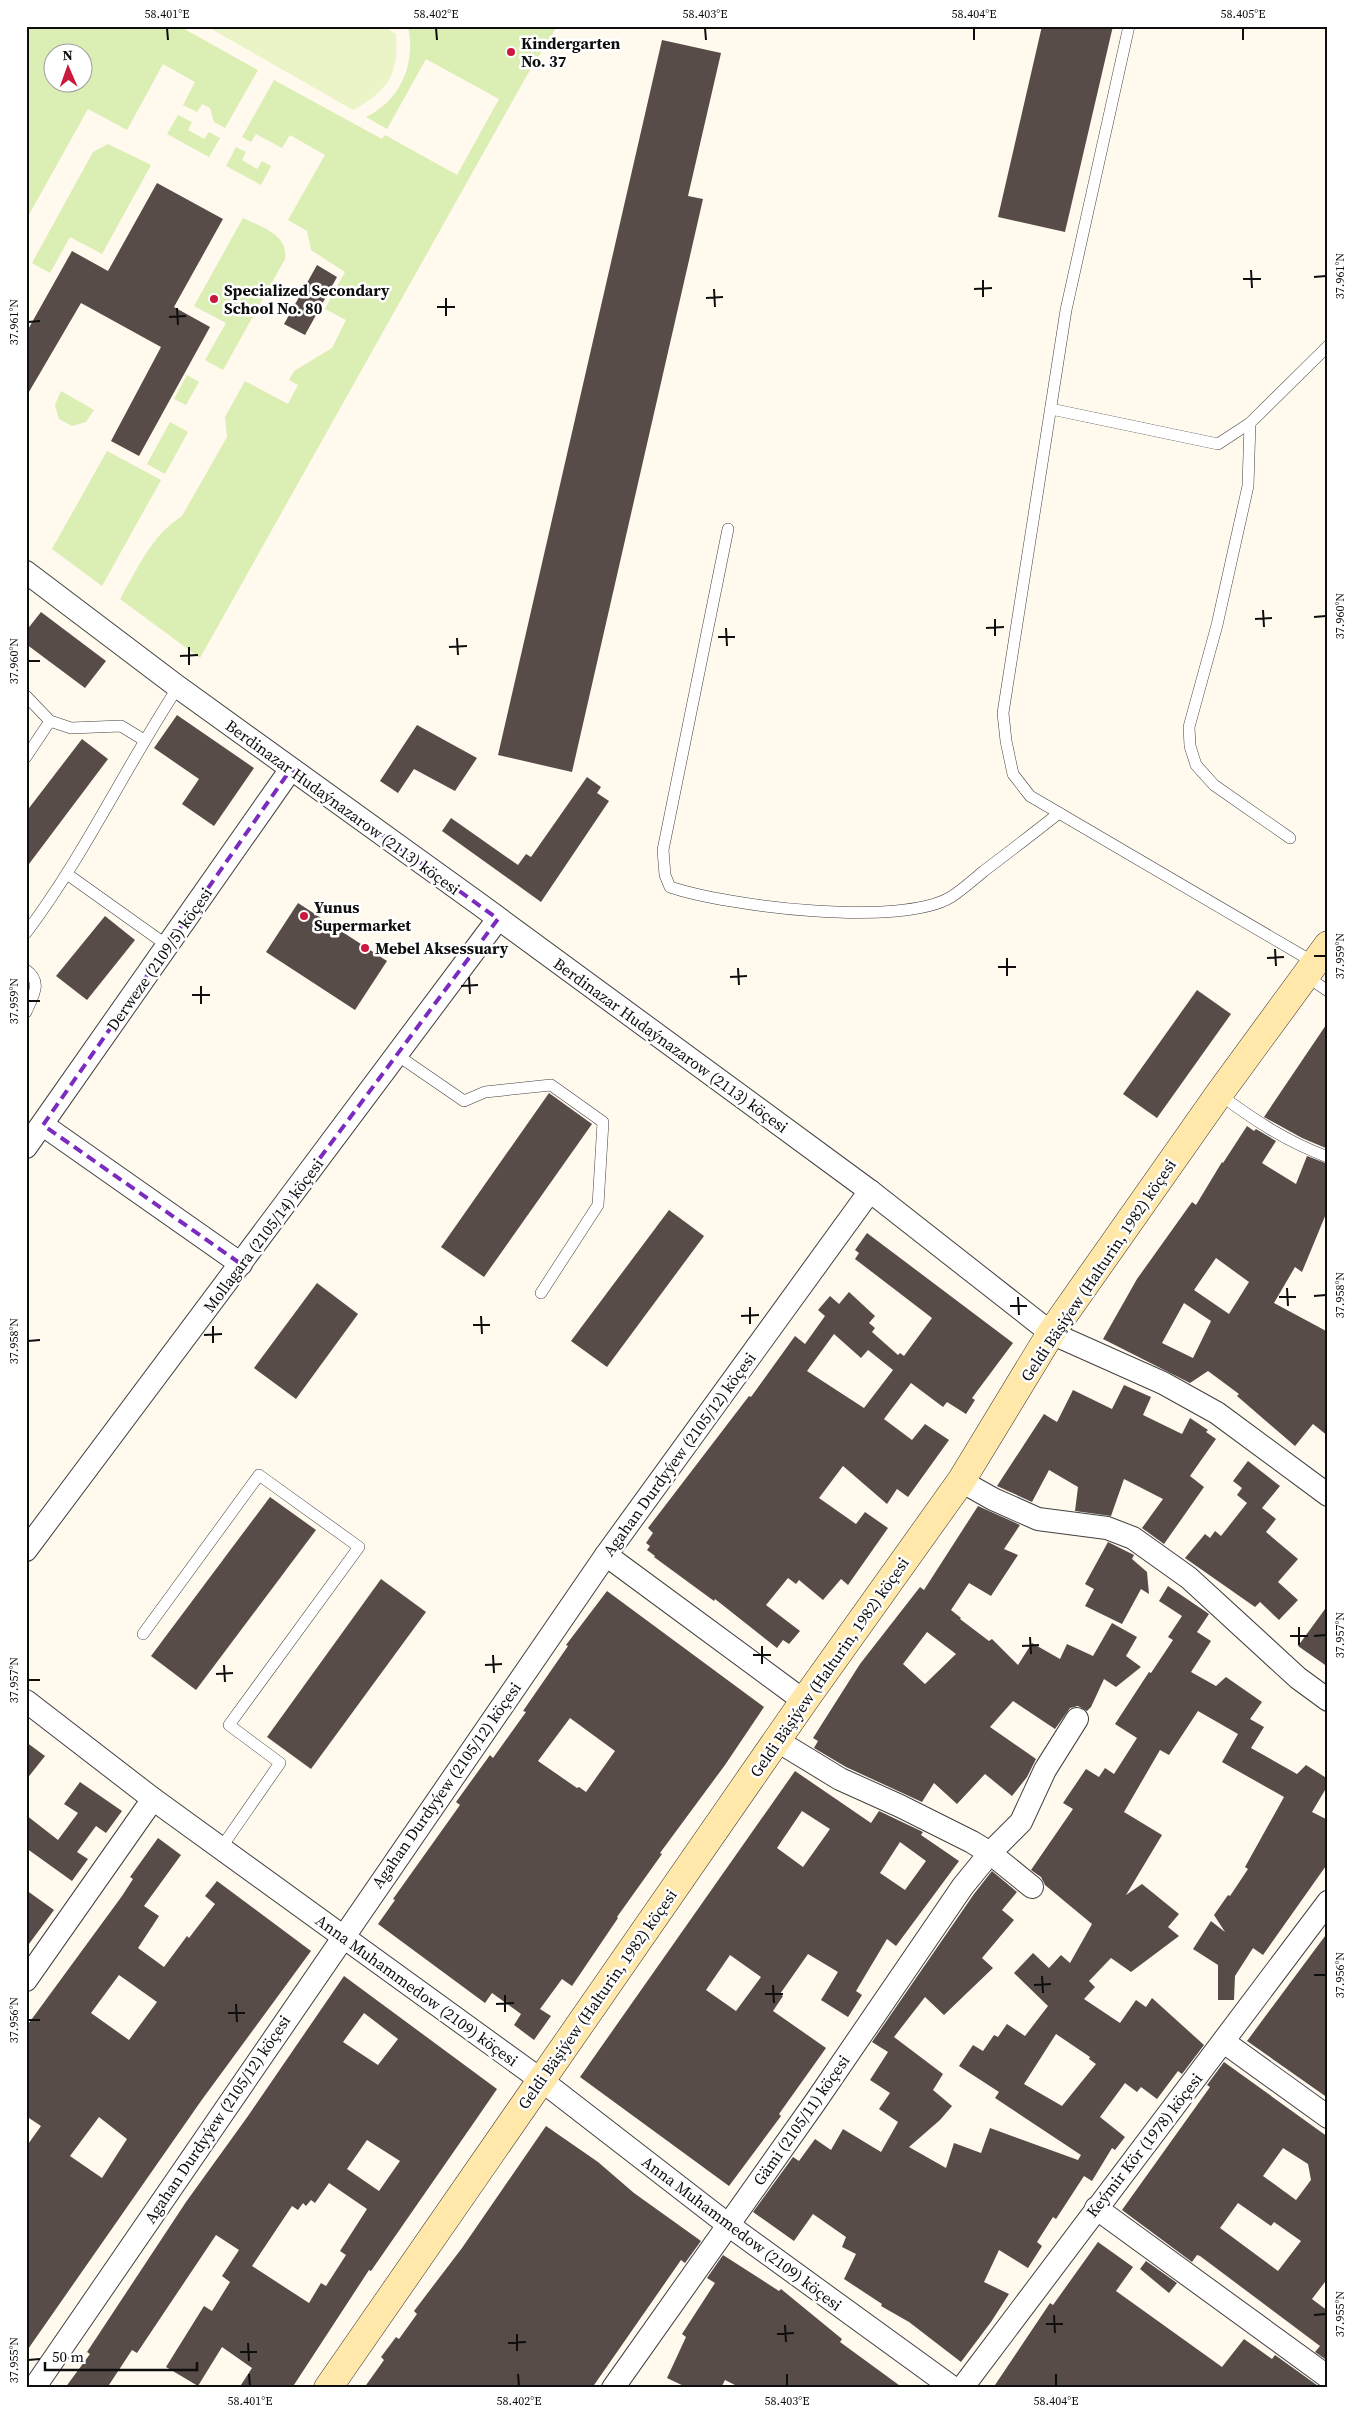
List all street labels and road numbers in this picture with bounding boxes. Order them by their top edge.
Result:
street label: Berdinazar Hudaýnazarow (2113) köçesi [221,714,465,900]
street label: Derweze (2109/5) köçesi [101,883,217,1035]
street label: Berdinazar Hudaýnazarow (2113) köçesi [549,952,793,1138]
street label: Mollagara (2105/14) köçesi [198,1153,328,1316]
street label: Geldi Bäşiýew (Halturin, 1982) köçesi [1015,1154,1181,1385]
street label: Agahan Durdyýew (2105/12) köçesi [598,1347,761,1560]
street label: Geldi Bäşiýew (Halturin, 1982) köçesi [744,1552,914,1781]
street label: Agahan Durdyýew (2105/12) köçesi [366,1677,526,1892]
street label: Geldi Bäşiýew (Halturin, 1982) köçesi [512,1884,682,2113]
street label: Anna Muhammedow (2109) köçesi [311,1909,523,2071]
street label: Agahan Durdyýew (2105/12) köçesi [139,2010,295,2228]
street label: Gämi (2105/11) köçesi [748,2050,854,2190]
street label: Keýmir Kör (1978) köçesi [1081,2068,1207,2222]
street label: Anna Muhammedow (2109) köçesi [637,2150,847,2316]

